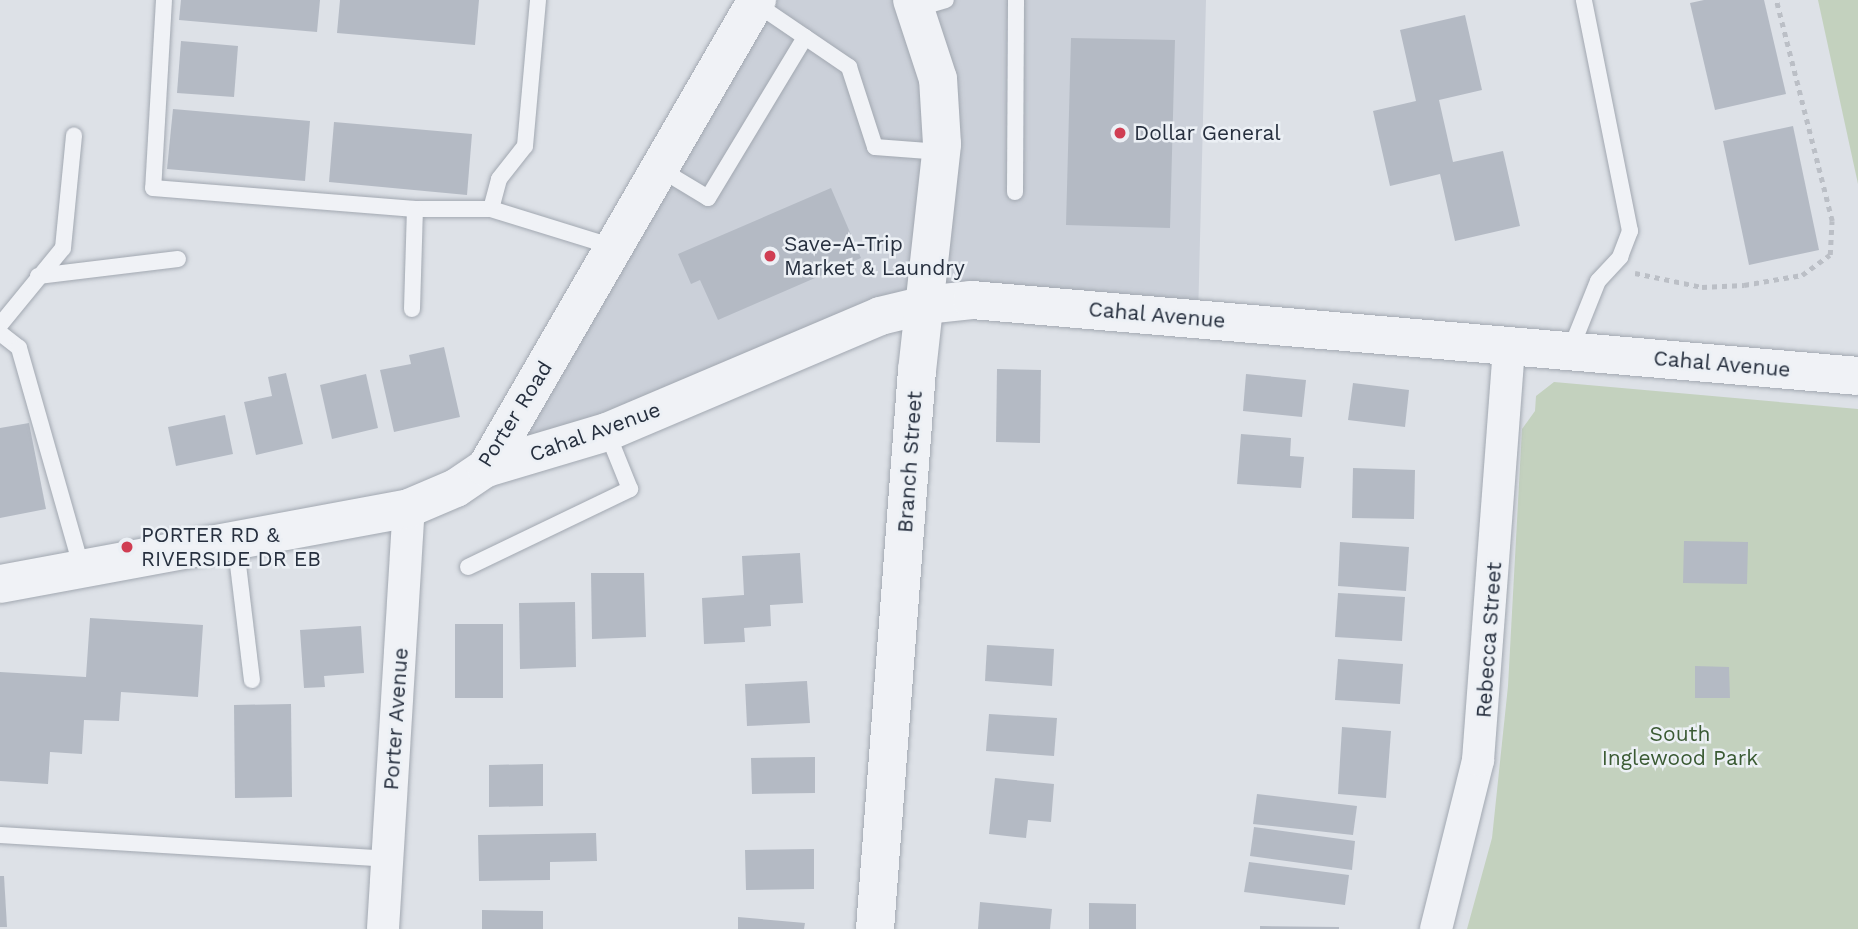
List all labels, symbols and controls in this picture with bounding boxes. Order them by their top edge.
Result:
place label: Dollar General [1134,120,1281,146]
marker: Dollar General [1112,125,1128,141]
place label: Save-A-Trip Market & Laundry [784,231,965,281]
marker: Save-A-Trip Market & Laundry [762,248,778,264]
street label: Cahal Avenue [1087,296,1227,334]
street label: Cahal Avenue [1652,345,1792,383]
street label: Porter Road [472,356,558,472]
street label: Branch Street [892,390,928,534]
street label: Cahal Avenue [525,396,665,468]
place label: PORTER RD & RIVERSIDE DR EB [141,522,321,572]
marker: PORTER RD & RIVERSIDE DR EB [119,539,135,555]
street label: Rebecca Street [1471,561,1507,719]
street label: Porter Avenue [378,646,414,792]
park label: South Inglewood Park [1602,721,1758,771]

